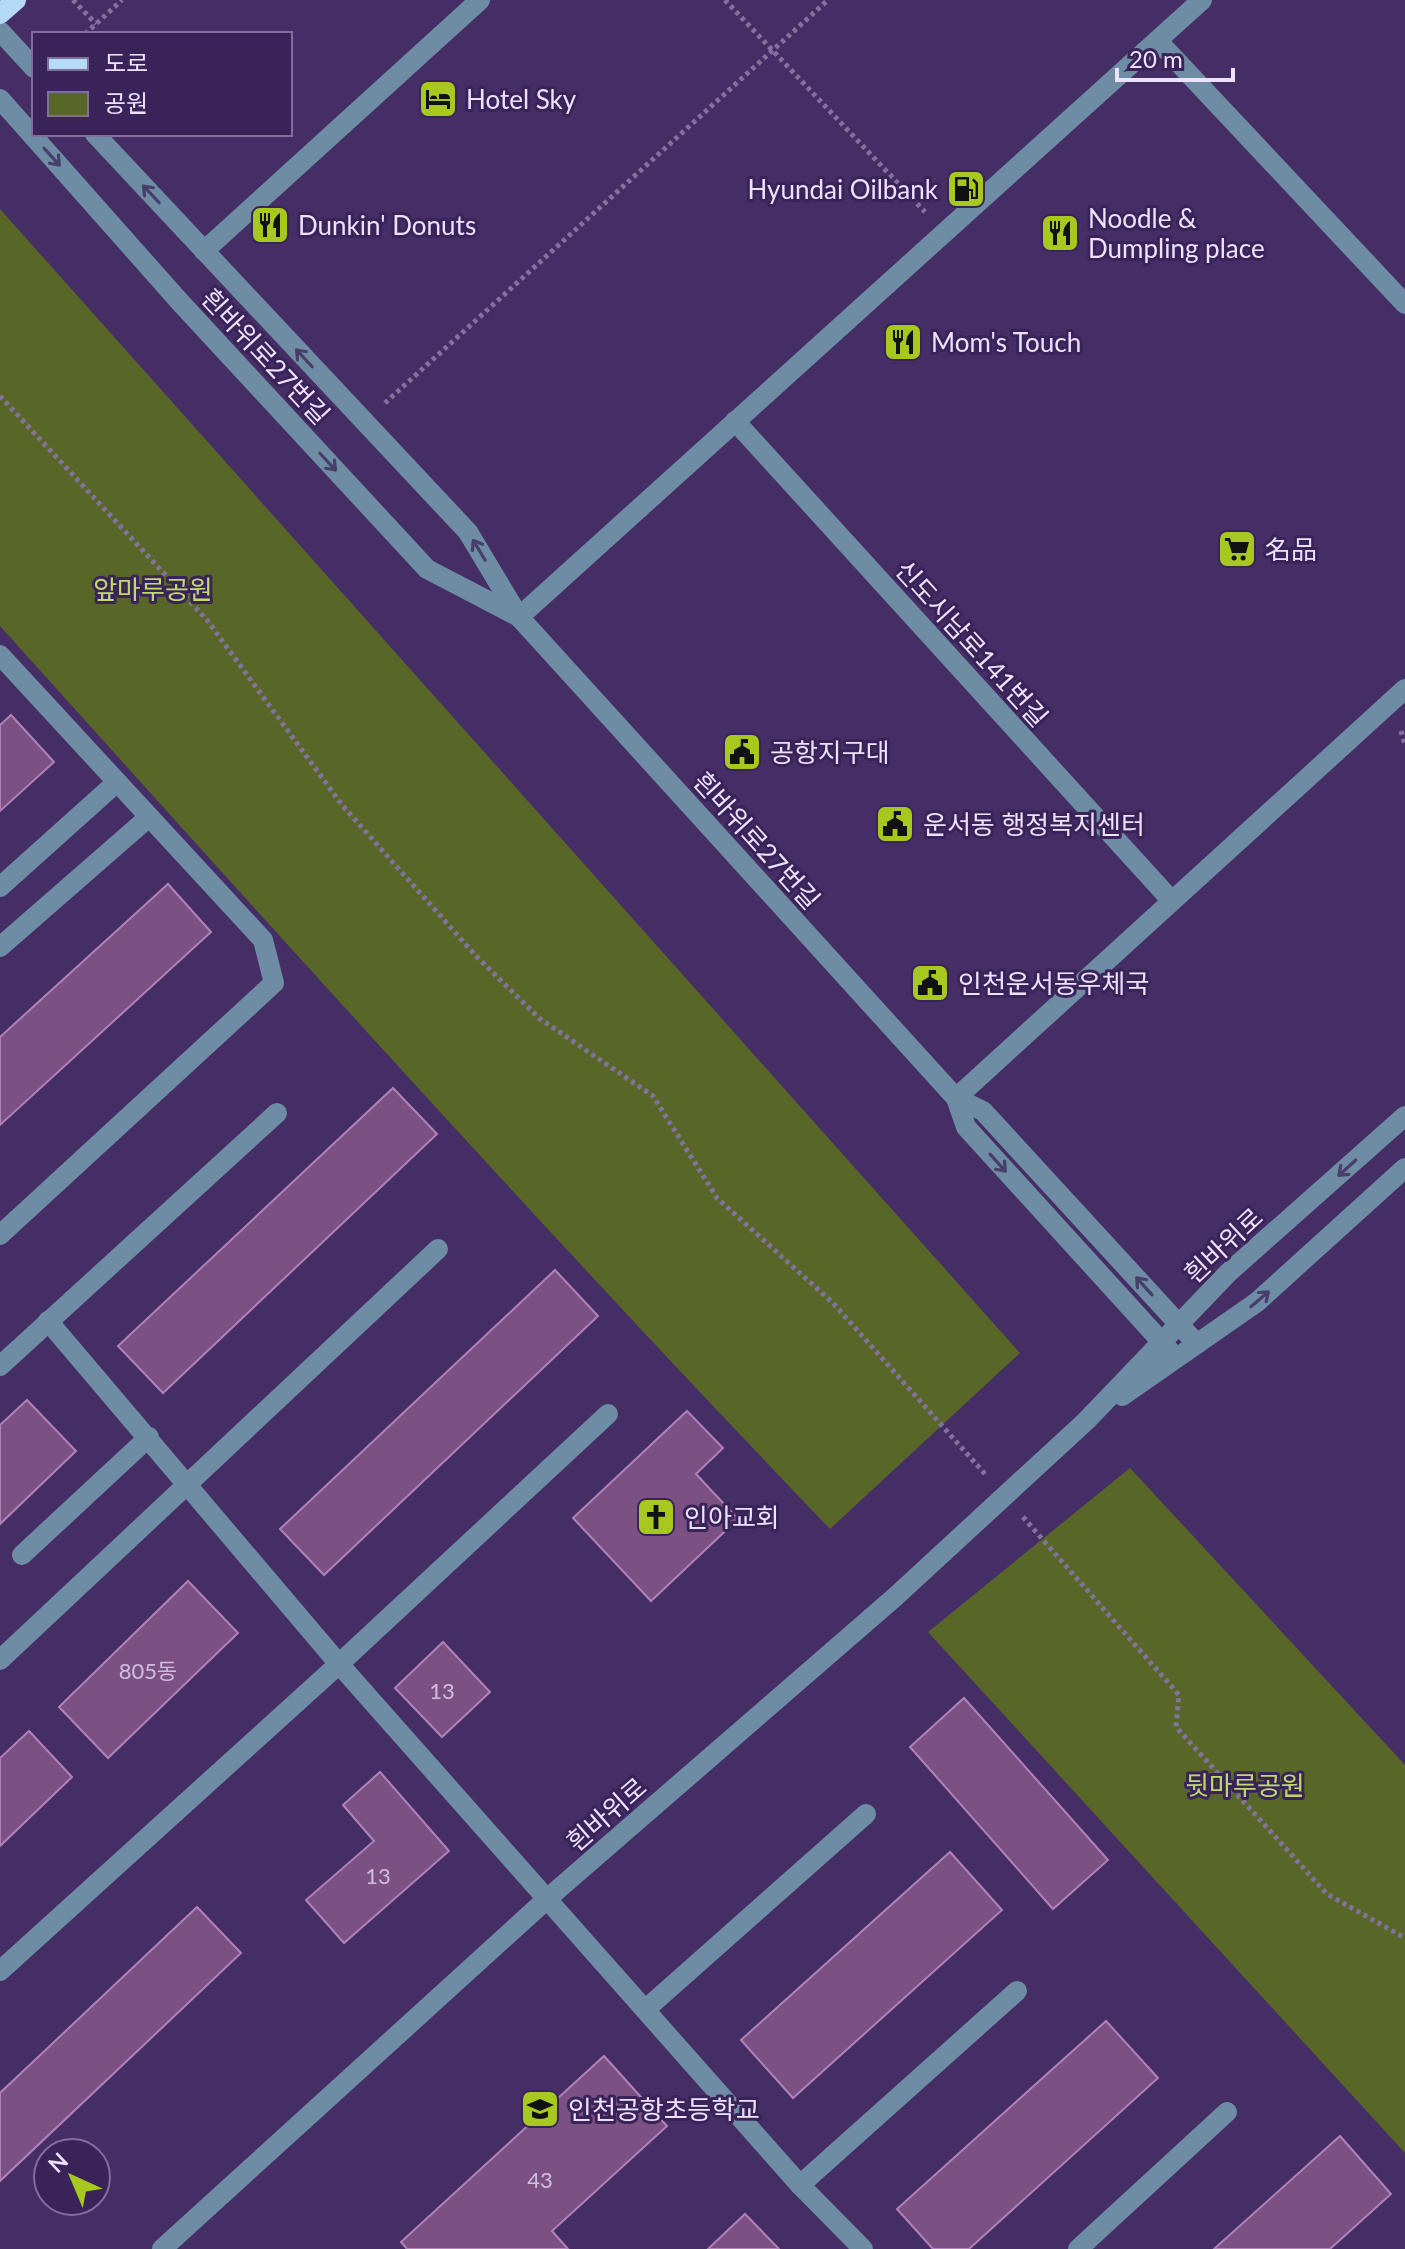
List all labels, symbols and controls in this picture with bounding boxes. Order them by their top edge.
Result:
legend [32,32,292,136]
scale bar [1117,32,1233,82]
text: 20 m [1129,44,1183,73]
text: 도로 [104,48,148,77]
hotel icon: Hotel Sky [417,78,459,120]
place label: Hotel Sky [466,83,577,115]
text: 공원 [104,88,148,117]
one-way arrow [43,147,61,167]
fuel station icon: Hyundai Oilbank [945,168,987,210]
place label: Hyundai Oilbank [748,173,939,205]
one-way arrow [141,184,160,204]
place label: Noodle & Dumpling place [1088,202,1265,264]
restaurant icon: Dunkin' Donuts [249,204,291,246]
place label: Dunkin' Donuts [298,209,476,241]
restaurant icon: Noodle & Dumpling place [1039,212,1081,254]
street label: 흰바위로27번길 [195,282,337,430]
restaurant icon: Mom's Touch [882,321,924,363]
place label: Mom's Touch [931,326,1081,358]
one-way arrow [296,349,314,369]
one-way arrow [319,452,338,472]
supermarket icon: 名品 [1216,528,1258,570]
place label: 名品 [1265,533,1317,565]
one-way arrow [471,539,487,562]
street label: 신도시남로141번길 [889,553,1055,733]
park label: 앞마루공원 [93,573,213,605]
public building icon: 공항지구대 [721,731,763,773]
place label: 공항지구대 [770,736,890,768]
street label: 흰바위로27번길 [687,765,827,915]
public building icon: 운서동 행정복지센터 [874,803,916,845]
place label: 운서동 행정복지센터 [923,808,1145,840]
public building icon: 인천운서동우체국 [909,962,951,1004]
place label: 인천운서동우체국 [958,967,1149,999]
one-way arrow [988,1152,1006,1172]
one-way arrow [1337,1158,1357,1176]
street label: 흰바위로 [1177,1201,1269,1289]
one-way arrow [1136,1277,1154,1297]
one-way arrow [1249,1290,1270,1308]
church icon: 인아교회 [635,1496,677,1538]
place label: 인아교회 [684,1501,780,1533]
house number: 805동 [119,1657,177,1684]
house number: 13 [429,1677,455,1704]
park label: 뒷마루공원 [1185,1769,1305,1801]
street label: 흰바위로 [559,1771,653,1857]
house number: 13 [365,1862,391,1889]
school or university icon: 인천공항초등학교 [519,2088,561,2130]
place label: 인천공항초등학교 [568,2093,759,2125]
north arrow [32,2137,112,2217]
text: N [42,2147,73,2178]
house number: 43 [527,2166,553,2193]

